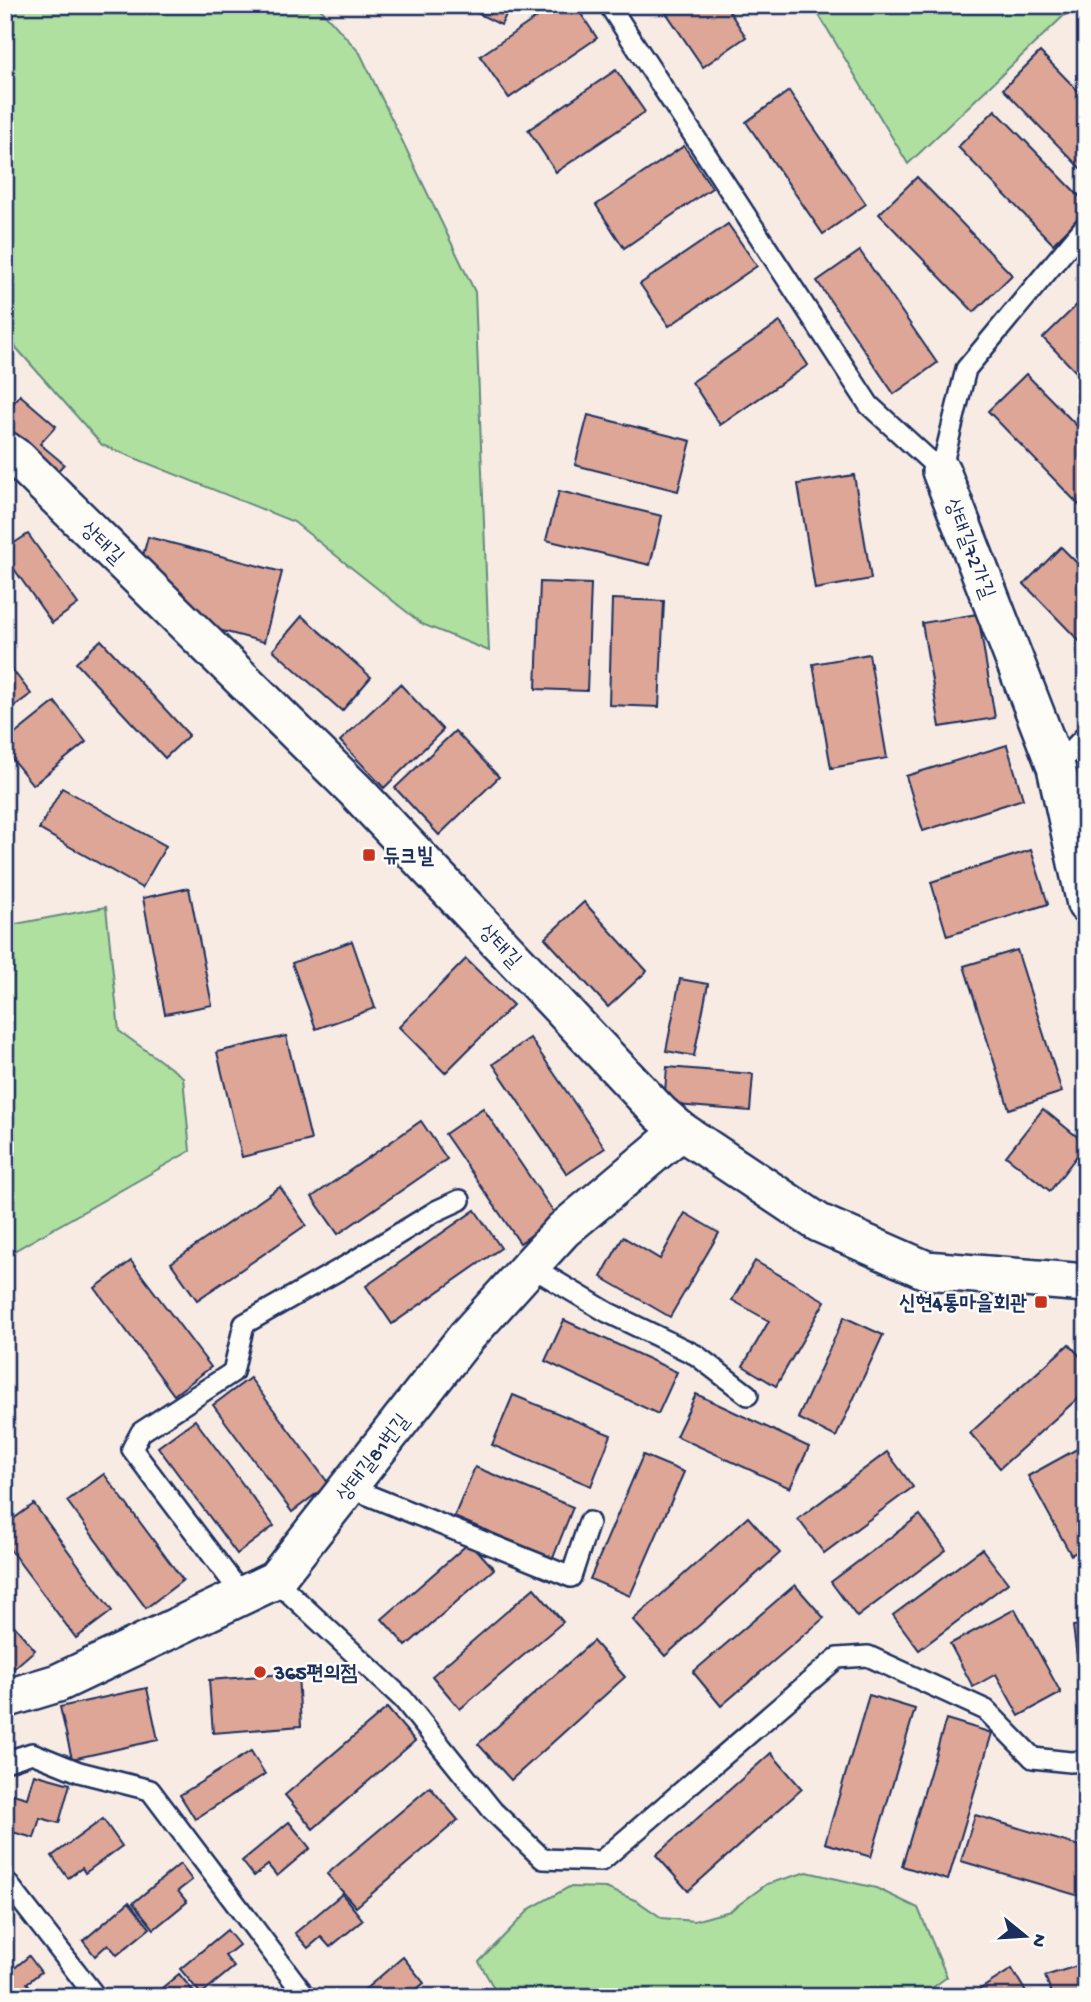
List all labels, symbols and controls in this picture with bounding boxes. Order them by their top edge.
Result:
street label: 상태길72가길 [937,495,998,603]
street label: 상태길 [74,518,128,571]
place label: 듀크빌 [383,846,435,871]
marker: 듀크빌 [361,847,377,863]
street label: 상태길 [472,920,525,975]
place label: 신현4통마을회관 [899,1293,1027,1318]
marker: 신현4통마을회관 [1033,1294,1049,1310]
street label: 상태길81번길 [333,1410,417,1508]
place label: 365편의점 [273,1663,357,1688]
marker: 365편의점 [252,1664,268,1680]
north arrow [990,1900,1060,1970]
text: N [1025,1931,1051,1950]

